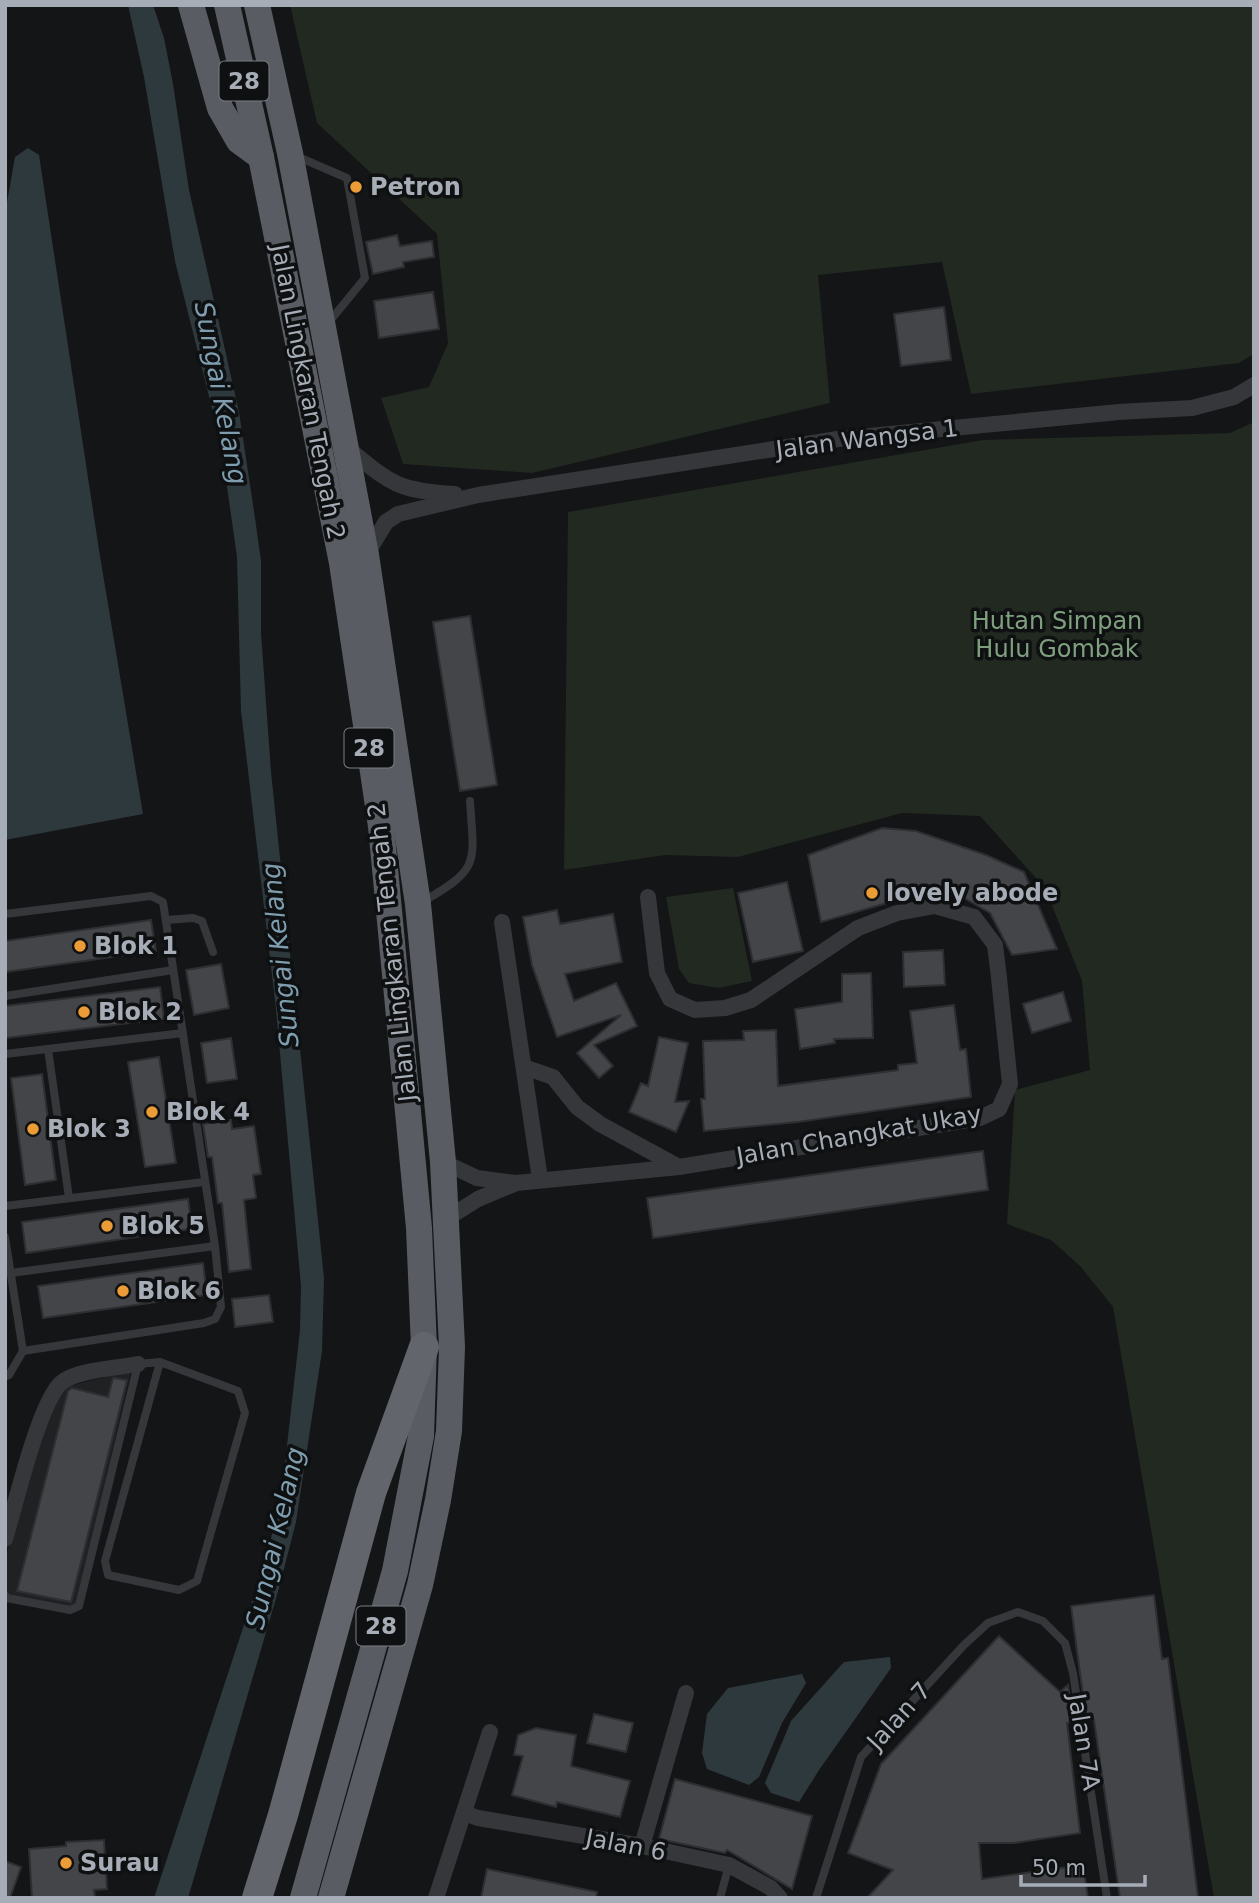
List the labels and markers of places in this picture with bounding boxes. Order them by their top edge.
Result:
place label: Petron [370,173,461,201]
marker: Petron [348,179,364,195]
place label: lovely abode [886,879,1058,907]
marker: lovely abode [864,885,880,901]
place label: Blok 1 [94,932,178,960]
marker: Blok 1 [72,938,88,954]
place label: Blok 2 [98,998,182,1026]
marker: Blok 2 [76,1004,92,1020]
place label: Blok 4 [166,1098,250,1126]
marker: Blok 4 [144,1104,160,1120]
place label: Blok 3 [47,1115,131,1143]
marker: Blok 3 [25,1121,41,1137]
place label: Blok 5 [121,1212,205,1240]
marker: Blok 5 [99,1218,115,1234]
place label: Blok 6 [137,1277,221,1305]
marker: Blok 6 [115,1283,131,1299]
place label: Surau [80,1849,160,1877]
marker: Surau [58,1855,74,1871]

